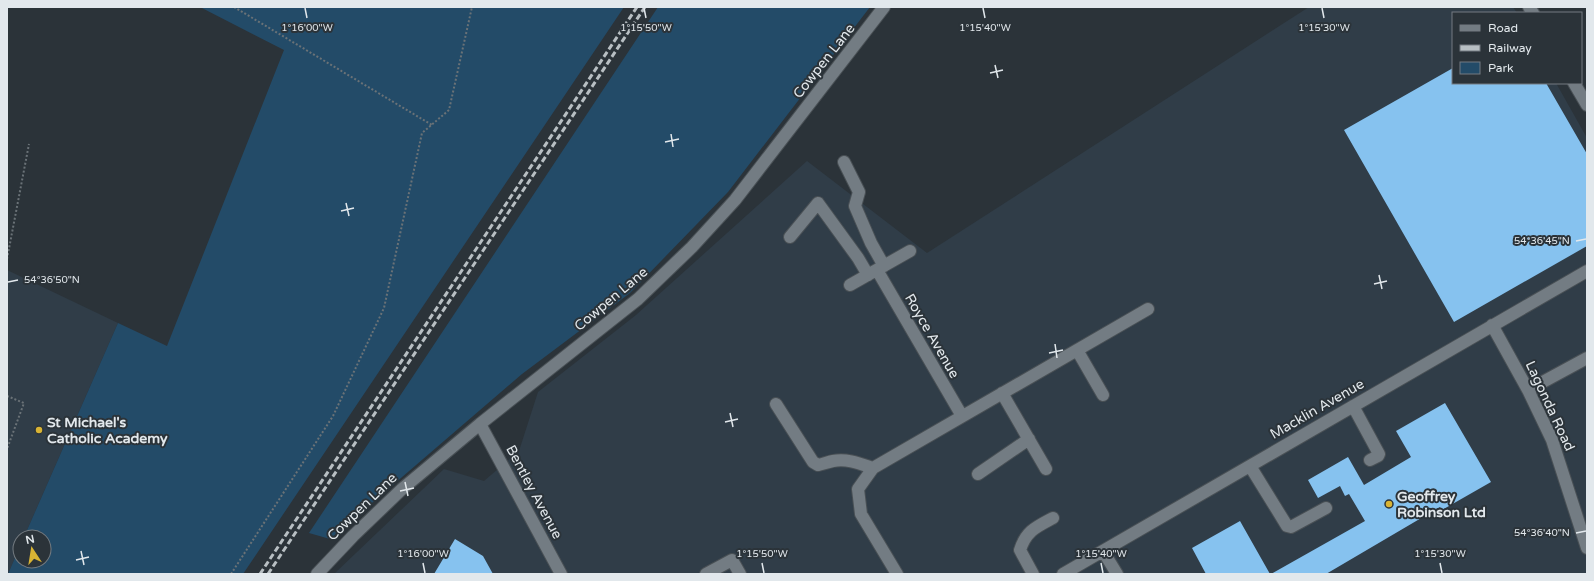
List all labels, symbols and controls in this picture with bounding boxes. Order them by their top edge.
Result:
legend [1452,12,1582,84]
street label: Cowpen Lane [789,20,859,102]
text: Road [1488,21,1518,35]
text: 1°16'00"W [281,22,333,34]
text: 1°15'50"W [620,22,672,34]
text: 1°15'40"W [959,22,1011,34]
text: 1°15'30"W [1298,22,1350,34]
text: Railway [1488,41,1532,55]
text: Park [1488,61,1514,75]
text: 54°36'45"N [1514,235,1570,247]
street label: Cowpen Lane [571,263,651,335]
text: 54°36'50"N [24,274,80,286]
street label: Royce Avenue [901,291,963,381]
street label: Lagonda Road [1522,358,1578,454]
street label: Macklin Avenue [1267,375,1367,443]
place label: St Michael's Catholic Academy [47,414,168,447]
marker: St Michael's Catholic Academy [34,425,44,435]
street label: Bentley Avenue [502,442,566,542]
street label: Cowpen Lane [324,469,400,544]
place label: Geoffrey Robinson Ltd [1397,488,1486,521]
marker: Geoffrey Robinson Ltd [1384,499,1394,509]
text: 54°36'40"N [1514,527,1570,539]
north arrow [12,529,52,569]
text: N [24,532,36,547]
text: 1°16'00"W [397,548,449,560]
text: 1°15'50"W [736,548,788,560]
text: 1°15'40"W [1075,548,1127,560]
text: 1°15'30"W [1414,548,1466,560]

